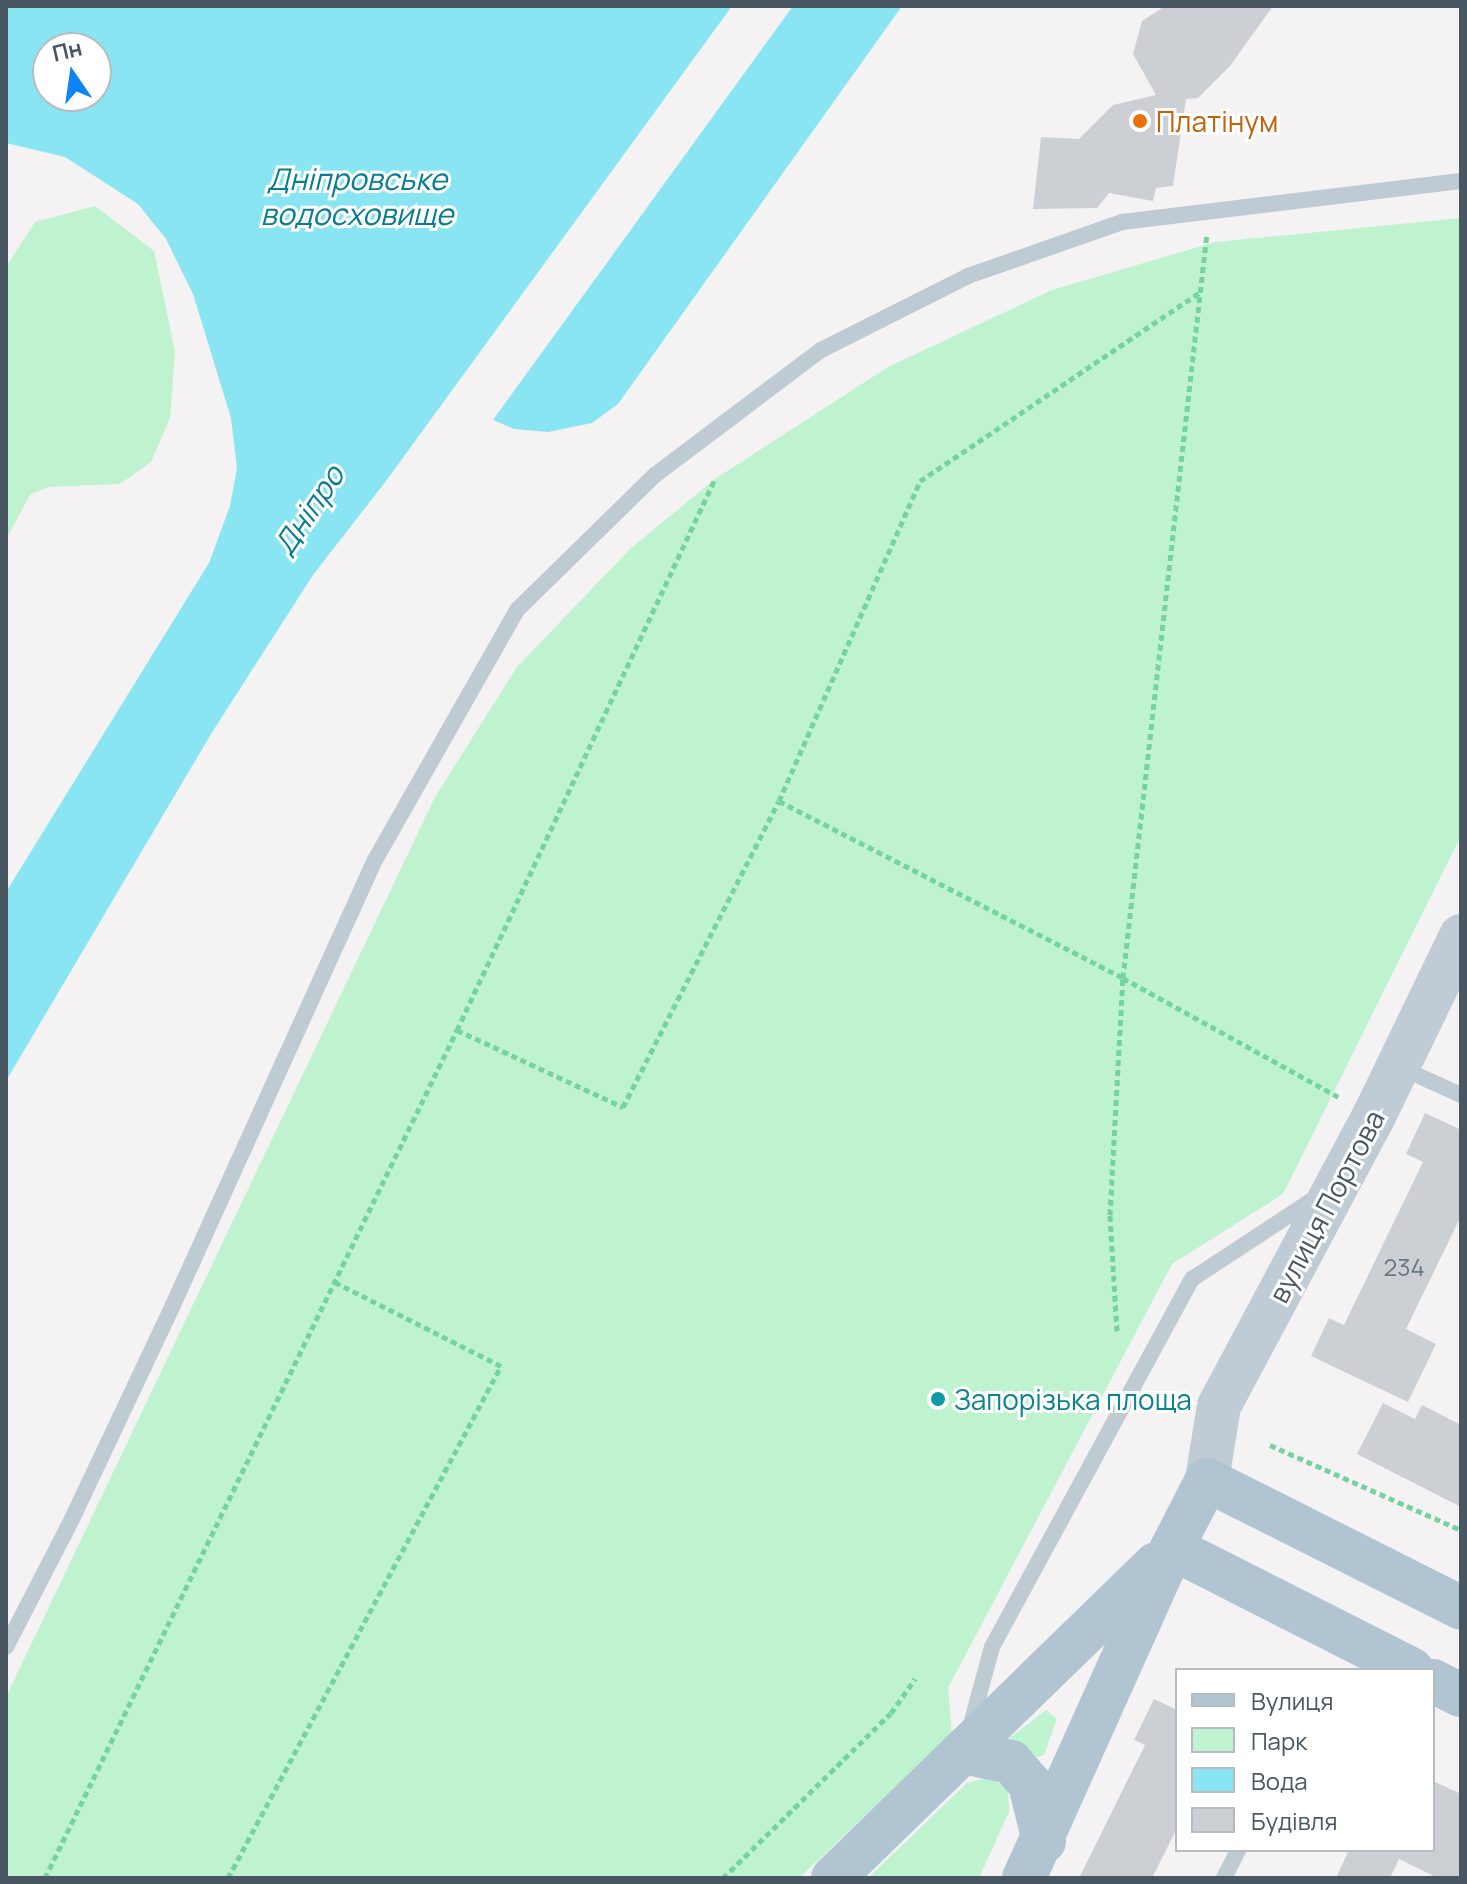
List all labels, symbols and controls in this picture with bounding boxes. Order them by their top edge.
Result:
north arrow [32,32,112,112]
text: Пн [49,33,85,69]
place label: Платінум [1156,104,1278,138]
marker: Платінум [1131,112,1149,130]
water label: Дніпровське водосховище [261,161,453,232]
water label: Дніпро [266,459,352,561]
street label: вулиця Портова [1261,1104,1391,1308]
house number: 234 [1383,1253,1425,1281]
place label: Запорізька площа [954,1382,1192,1416]
marker: Запорізька площа [929,1390,947,1408]
legend [1175,1668,1435,1852]
text: Вулиця [1251,1684,1333,1717]
text: Парк [1251,1724,1307,1757]
text: Вода [1251,1764,1308,1797]
text: Будівля [1251,1804,1338,1837]

